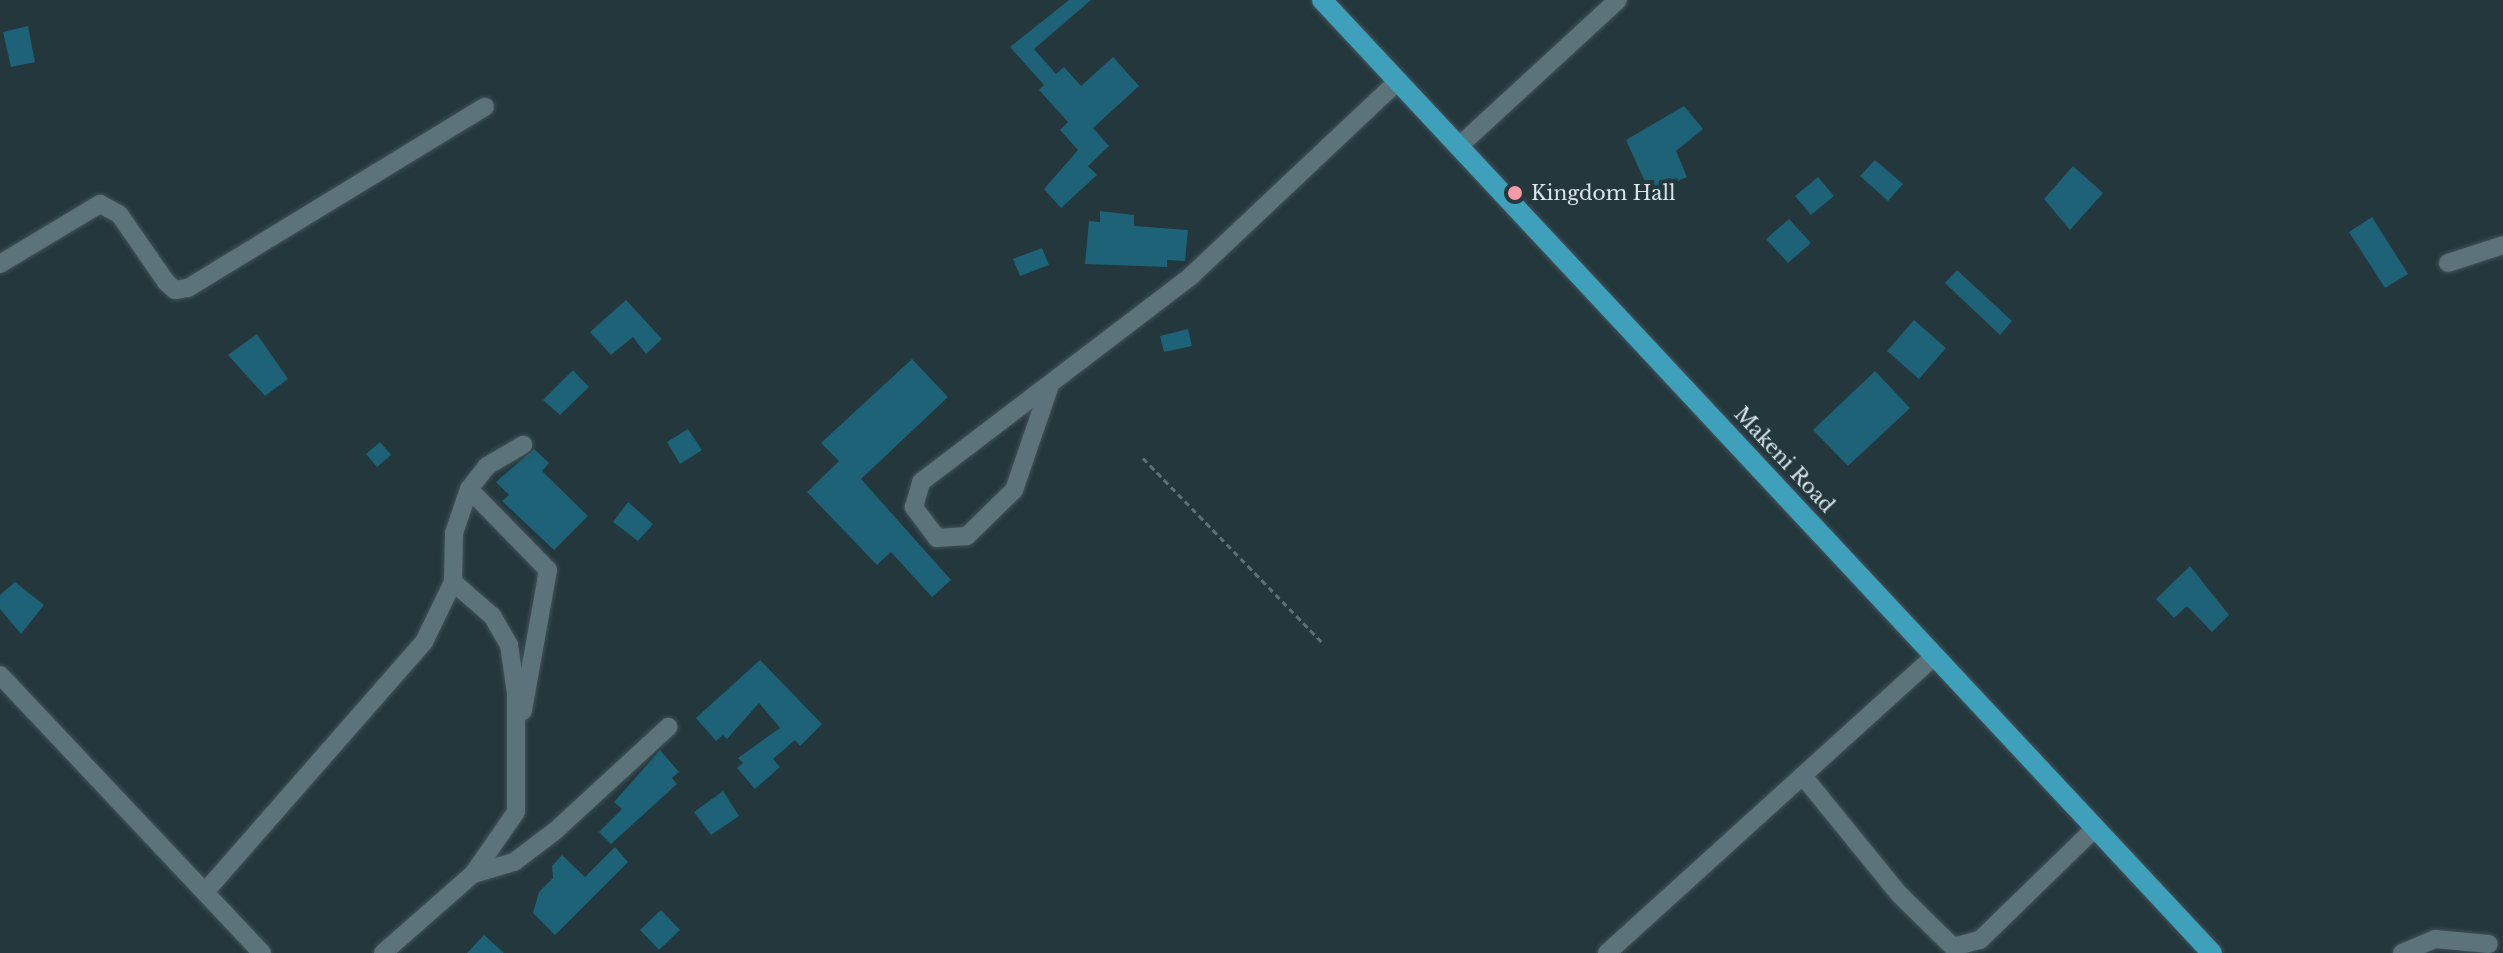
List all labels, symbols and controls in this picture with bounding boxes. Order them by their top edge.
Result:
place label: Kingdom Hall [1531,181,1675,205]
marker: Kingdom Hall [1506,184,1524,202]
street label: Makeni Road [1729,402,1839,518]

